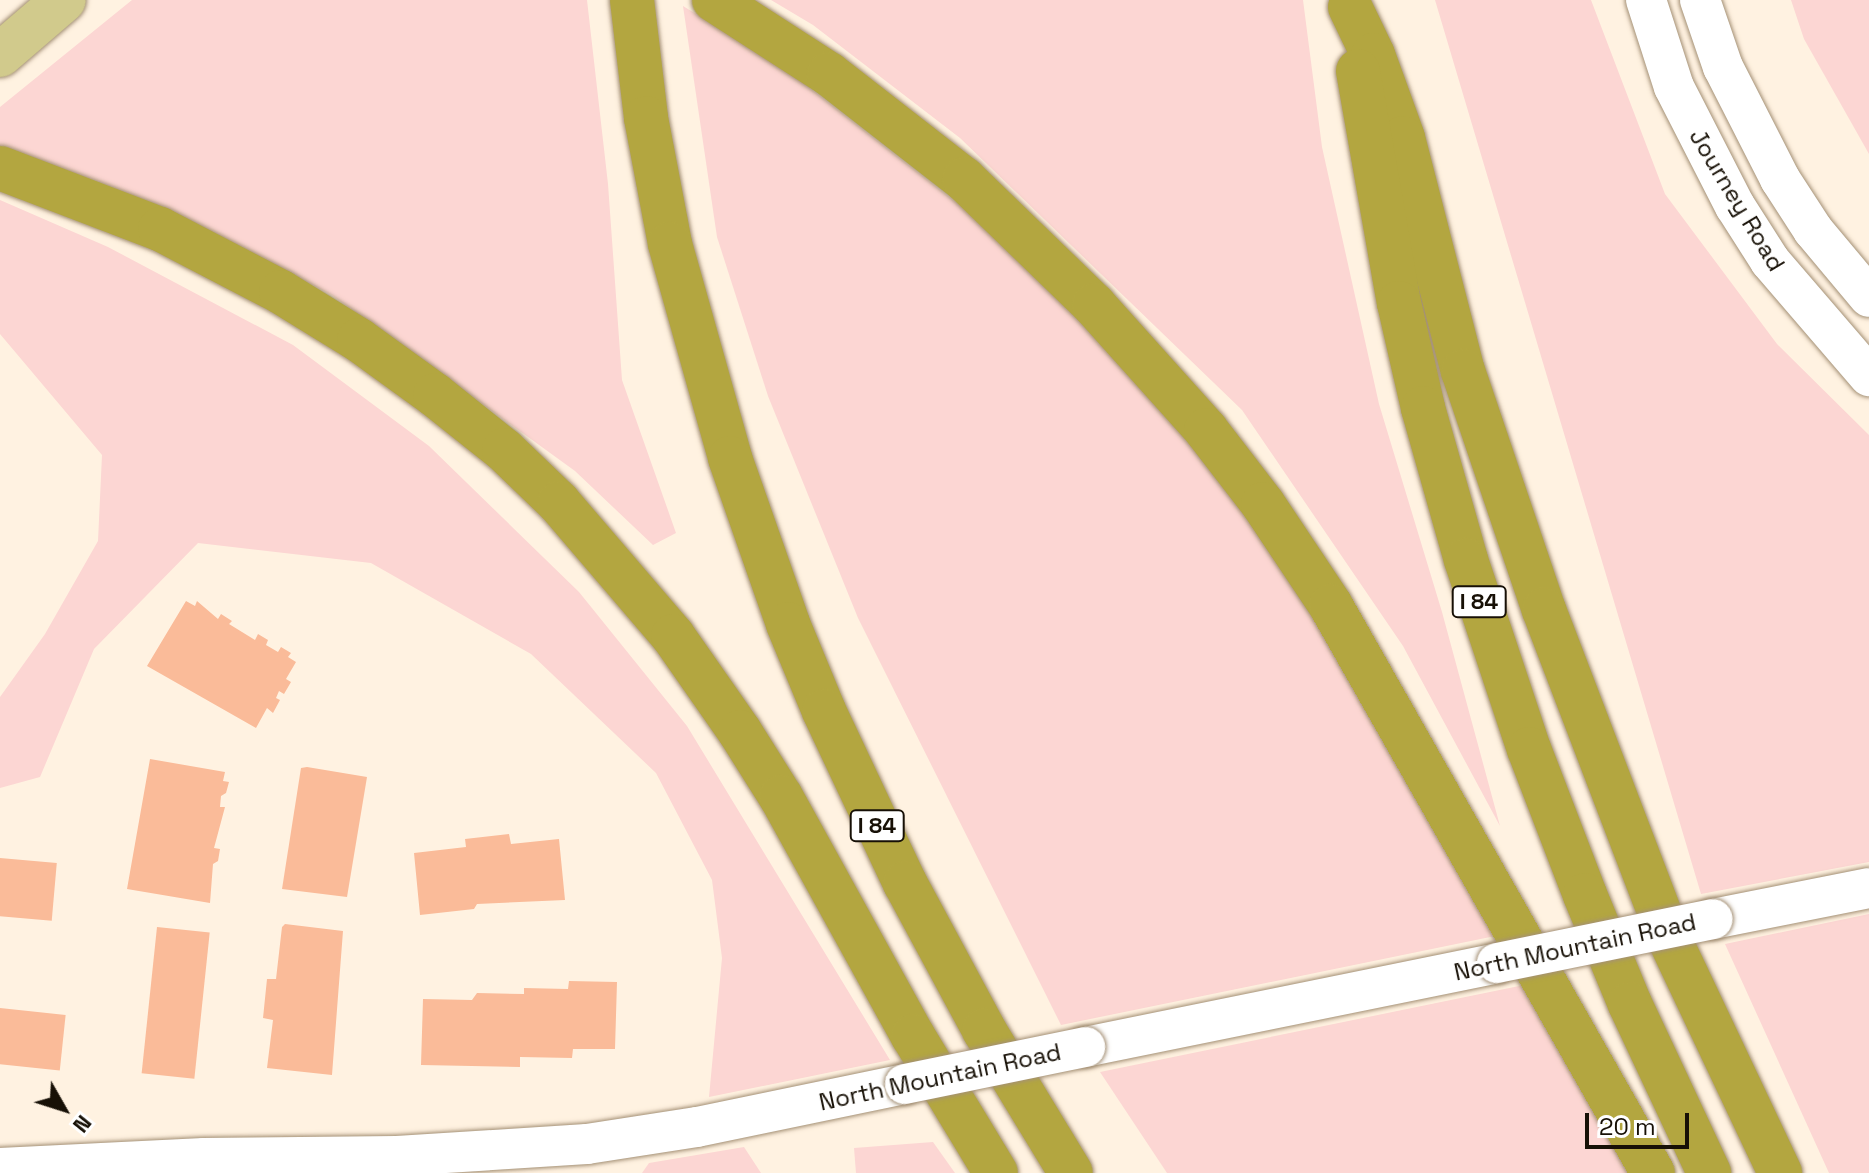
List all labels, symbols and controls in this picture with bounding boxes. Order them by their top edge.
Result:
street label: Journey Road [1683,124,1791,276]
road number: I 84 [1451,584,1507,620]
road number: I 84 [849,808,905,844]
street label: North Mountain Road [1451,907,1699,987]
street label: North Mountain Road [816,1037,1064,1117]
north arrow [24,1069,104,1149]
scale bar [1589,1097,1693,1147]
text: N [67,1110,98,1139]
text: 20 m [1599,1111,1656,1142]

